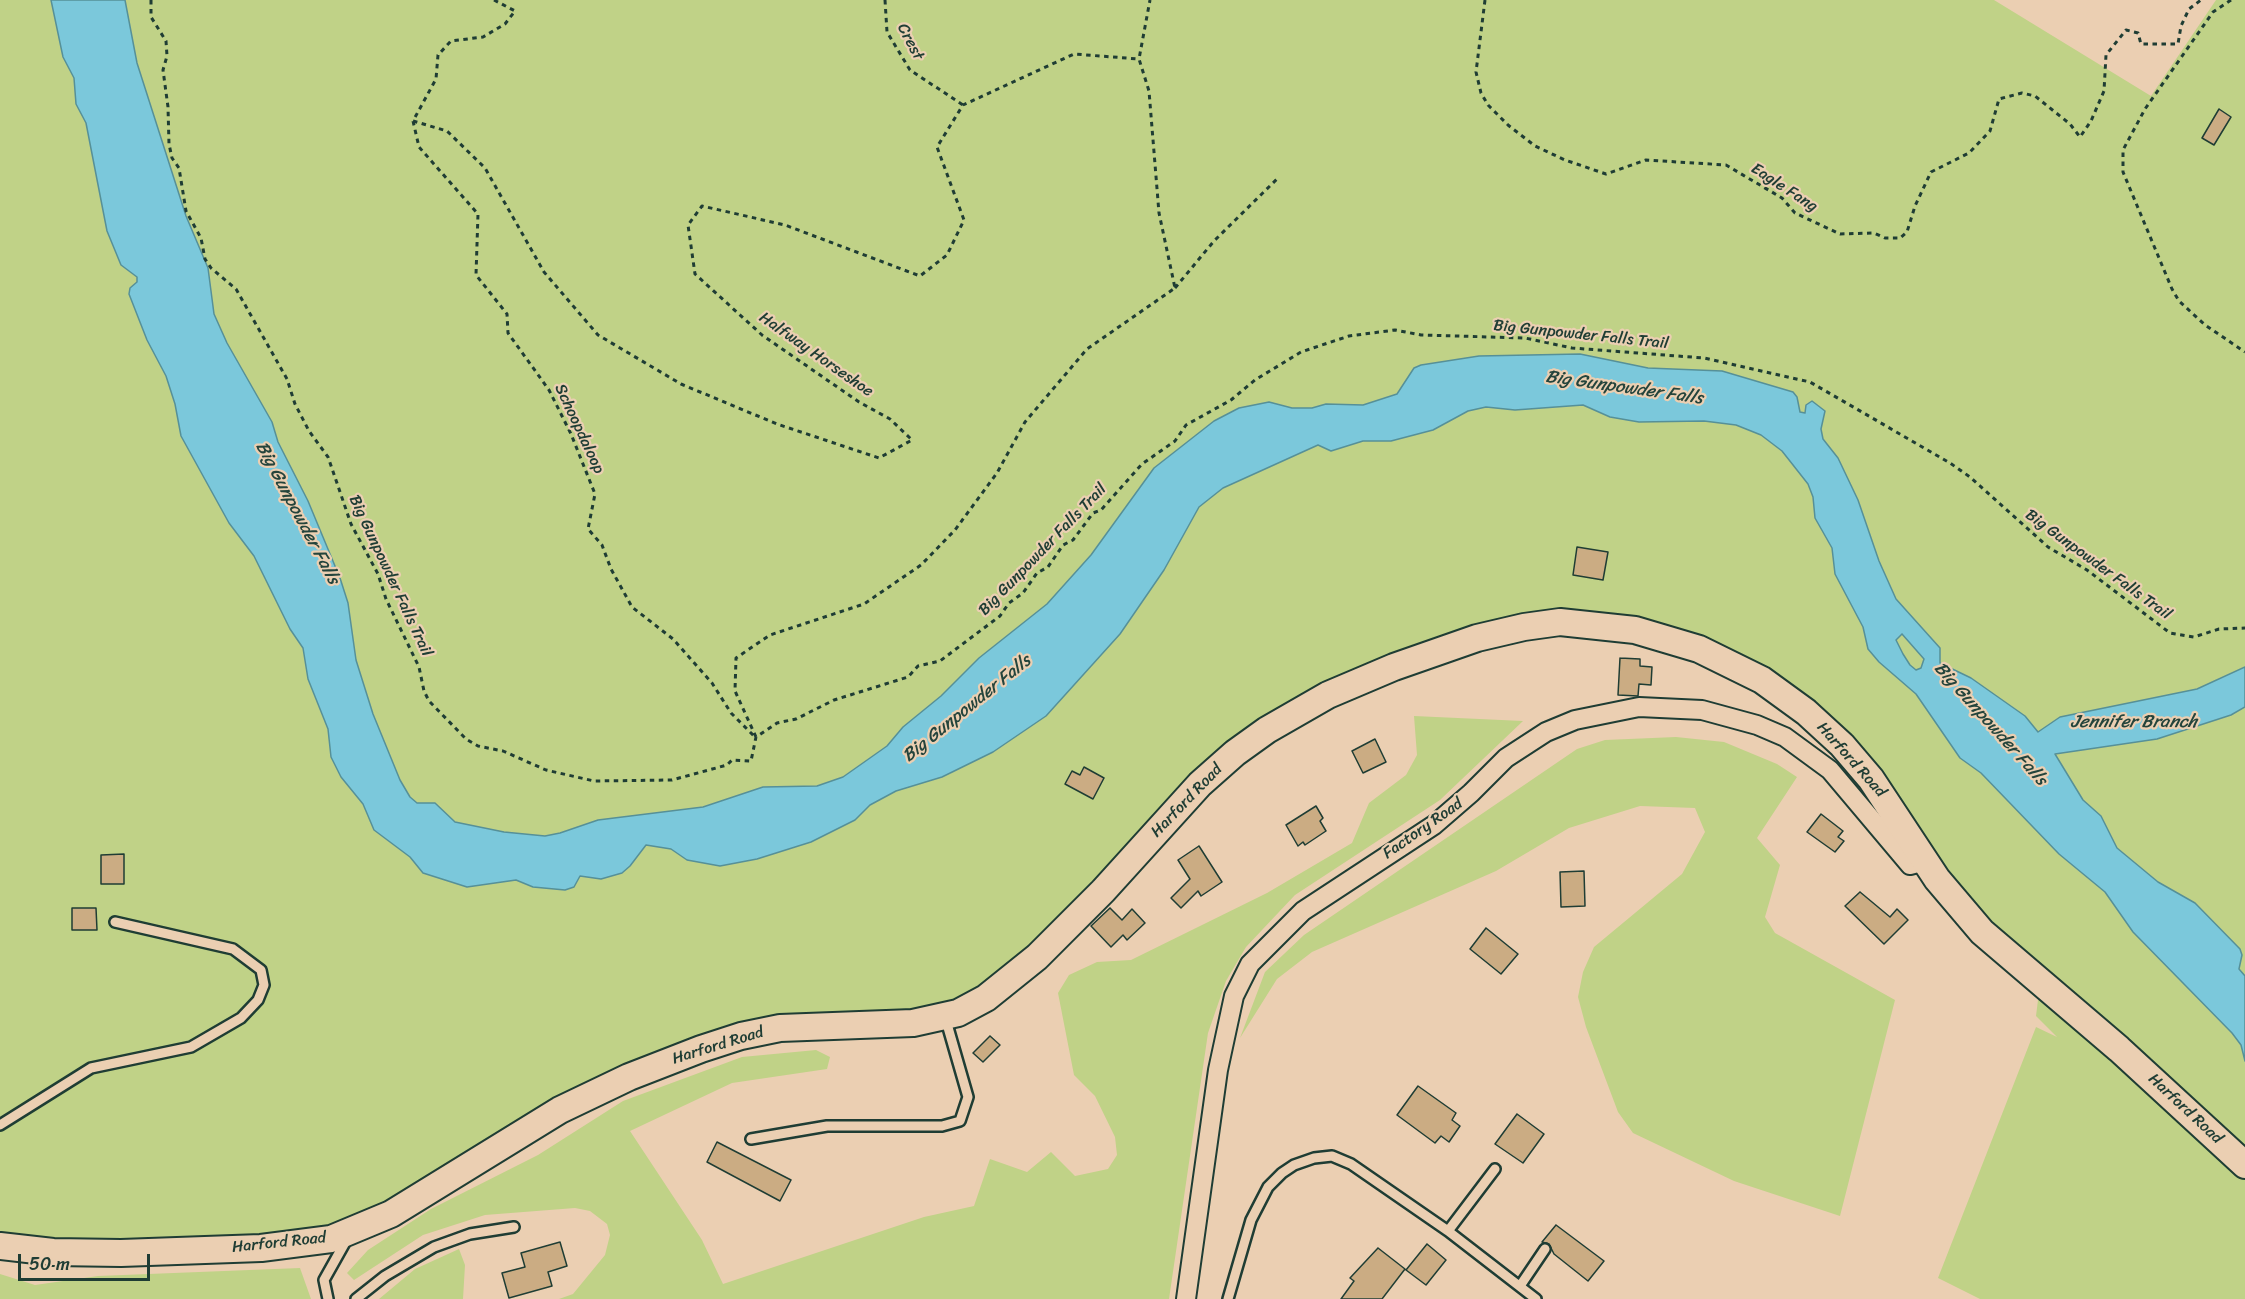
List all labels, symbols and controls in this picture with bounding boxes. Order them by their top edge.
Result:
street label: Crest [892,20,928,64]
street label: Eagle Fang [1747,159,1821,217]
street label: Halfway Horseshoe [755,308,877,402]
street label: Big Gunpowder Falls Trail [1492,316,1670,354]
water label: Big Gunpowder Falls [1544,366,1704,410]
street label: Schoopdaloop [550,381,608,477]
water label: Big Gunpowder Falls [250,438,344,588]
street label: Big Gunpowder Falls Trail [975,480,1111,620]
street label: Big Gunpowder Falls Trail [344,492,436,660]
street label: Big Gunpowder Falls Trail [2021,505,2175,625]
water label: Big Gunpowder Falls [899,651,1035,767]
water label: Big Gunpowder Falls [1929,658,2051,790]
water label: Jennifer Branch [2071,711,2197,733]
street label: Harford Road [1812,718,1890,802]
street label: Harford Road [1147,760,1227,842]
street label: Factory Road [1379,794,1467,864]
street label: Harford Road [670,1023,766,1069]
street label: Harford Road [2144,1070,2226,1148]
street label: Harford Road [231,1229,327,1257]
scale bar [21,1242,153,1280]
text: 50 m [29,1248,70,1280]

